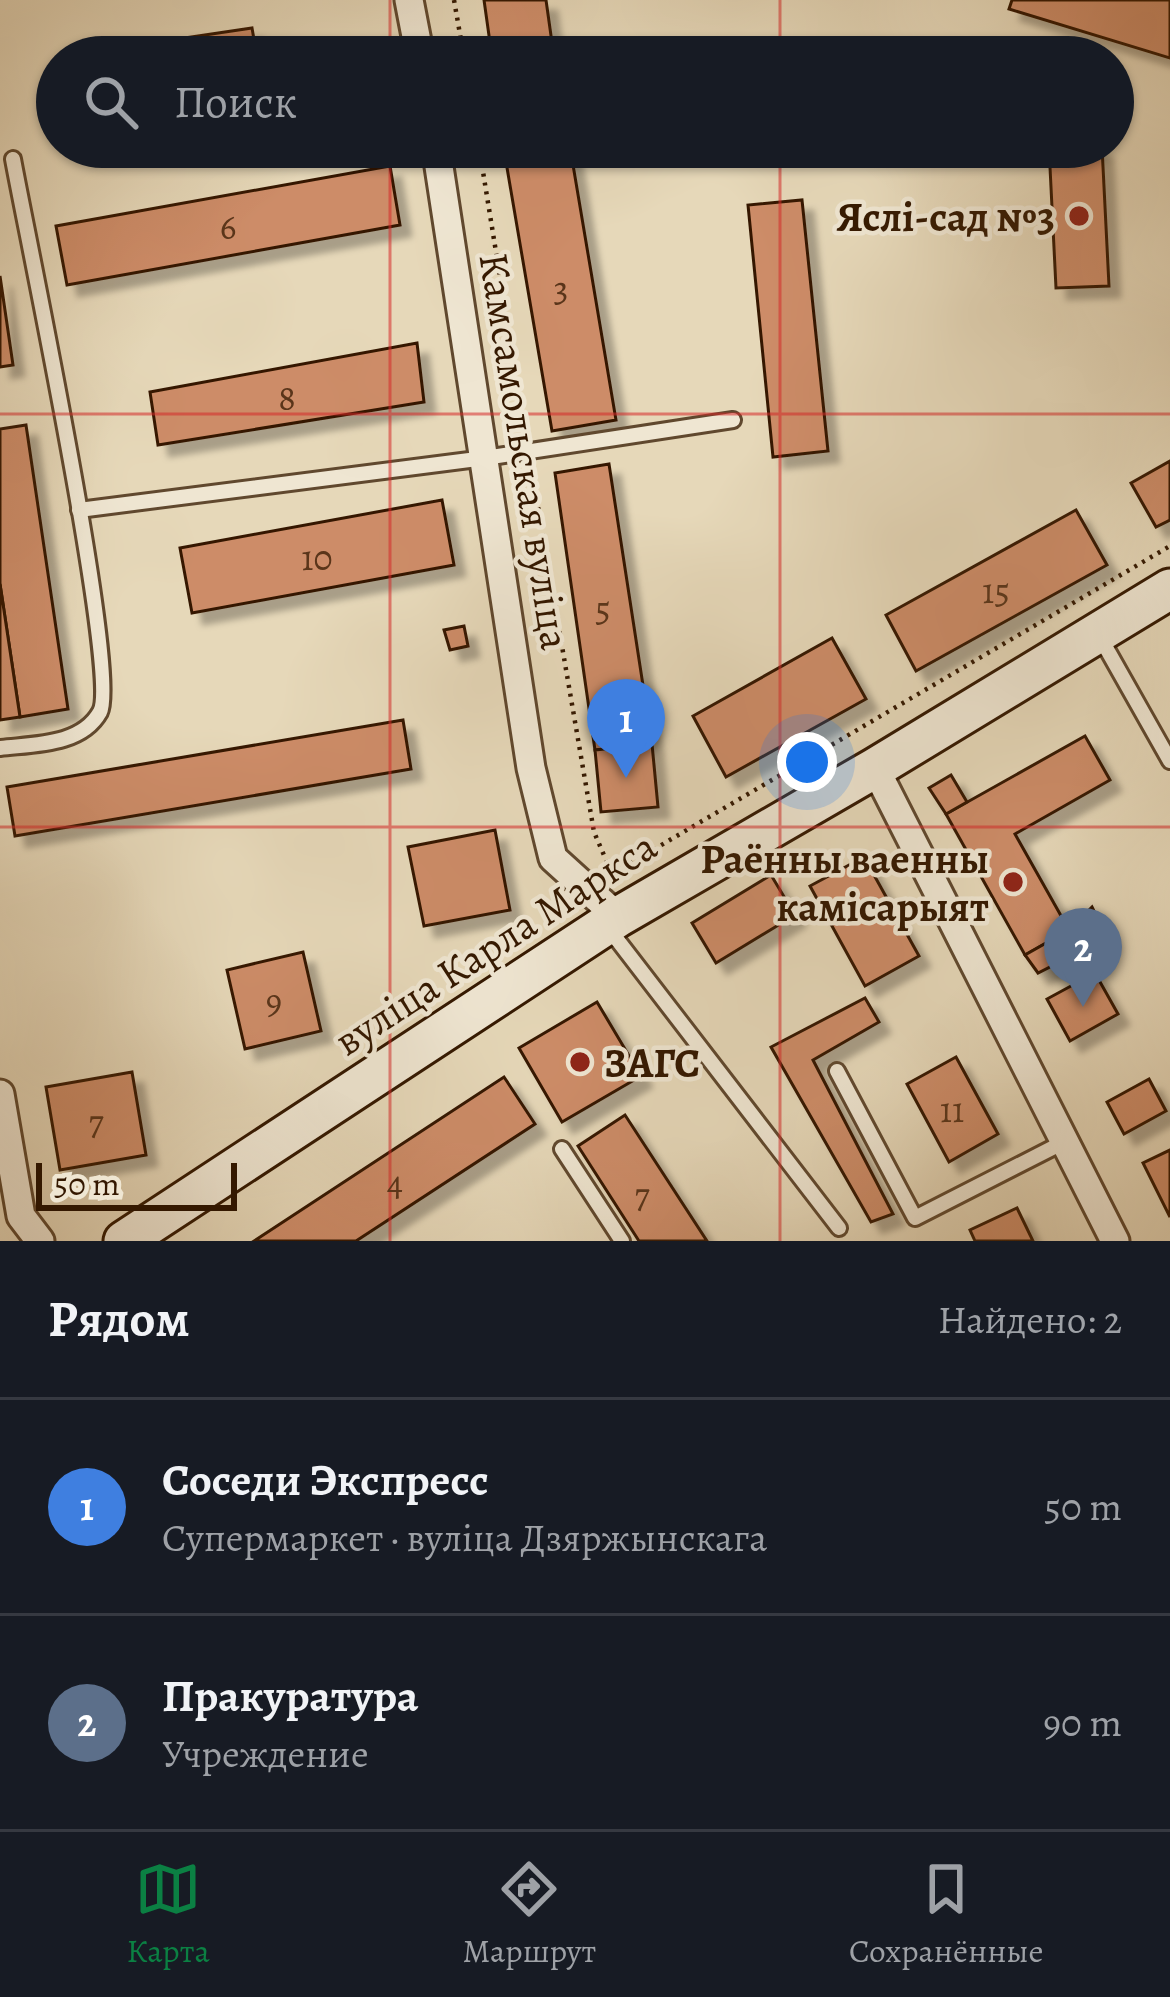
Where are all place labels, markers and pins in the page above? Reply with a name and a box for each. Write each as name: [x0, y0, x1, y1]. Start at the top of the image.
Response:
place label: Яслі-сад №3: [837, 188, 1055, 245]
marker: Яслі-сад №3: [1066, 203, 1092, 229]
pin: 1: [587, 679, 665, 778]
place label: Раённы ваенны камісарыят: [700, 830, 989, 935]
marker: Раённы ваенны камісарыят: [1000, 869, 1026, 895]
pin: 2: [1044, 908, 1122, 1007]
place label: ЗАГС: [604, 1034, 700, 1091]
marker: ЗАГС: [567, 1049, 593, 1075]

